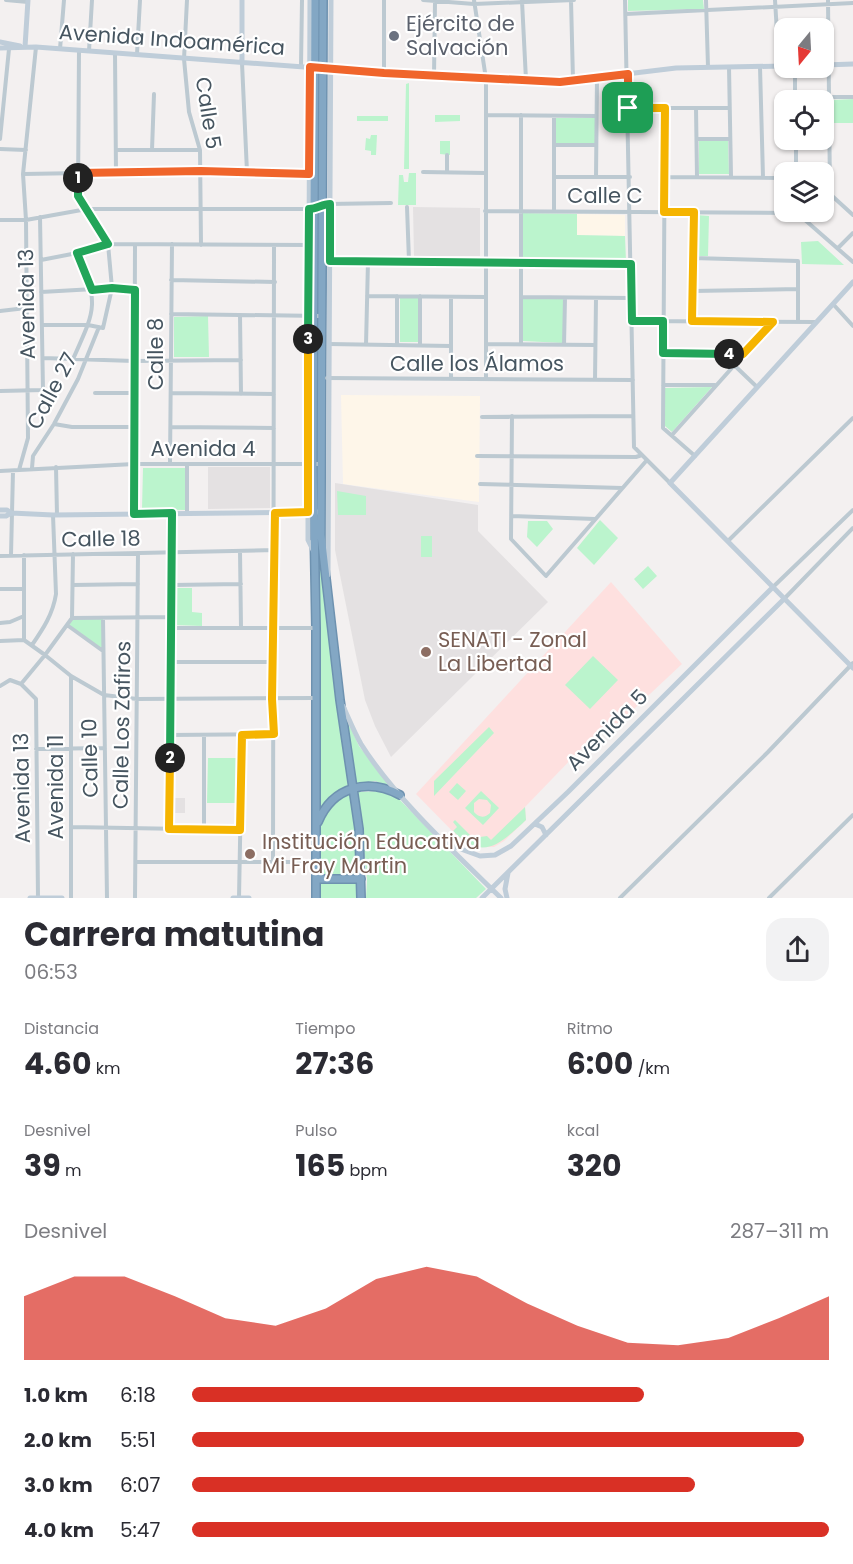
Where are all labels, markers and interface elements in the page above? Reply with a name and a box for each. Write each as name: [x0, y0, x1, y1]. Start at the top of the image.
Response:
place label: Ejército de Salvación: [406, 9, 515, 62]
street label: Avenida Indoamérica: [58, 17, 286, 62]
north arrow: [774, 18, 834, 78]
map controls: [774, 18, 834, 222]
marker: Ejército de Salvación: [387, 29, 401, 43]
street label: Calle 5: [188, 75, 228, 151]
pin: [602, 82, 653, 133]
button: locate: [774, 90, 834, 150]
icon: arrive: [611, 91, 644, 124]
button: layers: [774, 162, 834, 222]
pin: 1: [63, 163, 93, 193]
text: 1: [75, 166, 81, 189]
street label: Calle C: [567, 181, 643, 210]
street label: Avenida 13: [11, 248, 42, 360]
street label: Calle 8: [141, 318, 170, 390]
pin: 3: [293, 324, 323, 354]
text: 3: [303, 327, 313, 350]
pin: 4: [714, 339, 744, 369]
text: 4: [724, 342, 734, 365]
street label: Calle 27: [19, 347, 84, 434]
street label: Calle los Álamos: [390, 349, 564, 378]
street label: Avenida 4: [151, 434, 255, 463]
street label: Calle 18: [61, 523, 141, 554]
place label: SENATI - Zonal La Libertad: [438, 625, 587, 678]
street label: Calle Los Zafiros: [106, 641, 137, 809]
marker: SENATI - Zonal La Libertad: [419, 645, 433, 659]
street label: Avenida 5: [559, 682, 654, 777]
street label: Calle 10: [74, 718, 105, 798]
street label: Avenida 13: [6, 732, 37, 844]
street label: Avenida 11: [41, 735, 70, 840]
pin: 2: [155, 743, 185, 773]
text: 2: [165, 746, 175, 769]
place label: Institución Educativa Mi Fray Martin: [262, 827, 480, 880]
marker: Institución Educativa Mi Fray Martin: [243, 847, 257, 861]
text: Carrera matutina: [24, 911, 324, 958]
button: share: [766, 918, 829, 981]
text: 06:53: [24, 958, 78, 986]
text: Distancia: [24, 1017, 99, 1040]
text: Tiempo: [295, 1017, 355, 1040]
text: Ritmo: [567, 1017, 613, 1040]
text: 4.60: [24, 1042, 91, 1085]
text: 27:36: [295, 1042, 374, 1085]
text: 6:00: [567, 1042, 633, 1085]
text: km: [91, 1057, 120, 1080]
text: /km: [633, 1057, 670, 1080]
text: Desnivel: [24, 1119, 91, 1142]
text: Pulso: [295, 1119, 337, 1142]
text: kcal: [567, 1119, 599, 1142]
text: 39: [24, 1144, 61, 1187]
text: 165: [295, 1144, 345, 1187]
text: 320: [567, 1144, 622, 1187]
text: m: [61, 1159, 81, 1182]
text: bpm: [345, 1159, 388, 1182]
text: Desnivel: [24, 1217, 107, 1245]
text: 287–311 m: [730, 1217, 829, 1245]
text: 1.0 km: [24, 1381, 88, 1409]
text: 6:18: [120, 1381, 156, 1409]
text: 2.0 km: [24, 1426, 92, 1454]
text: 5:51: [120, 1426, 156, 1454]
text: 3.0 km: [24, 1471, 93, 1499]
text: 6:07: [120, 1471, 160, 1499]
text: 4.0 km: [24, 1516, 94, 1544]
text: 5:47: [120, 1516, 160, 1544]

